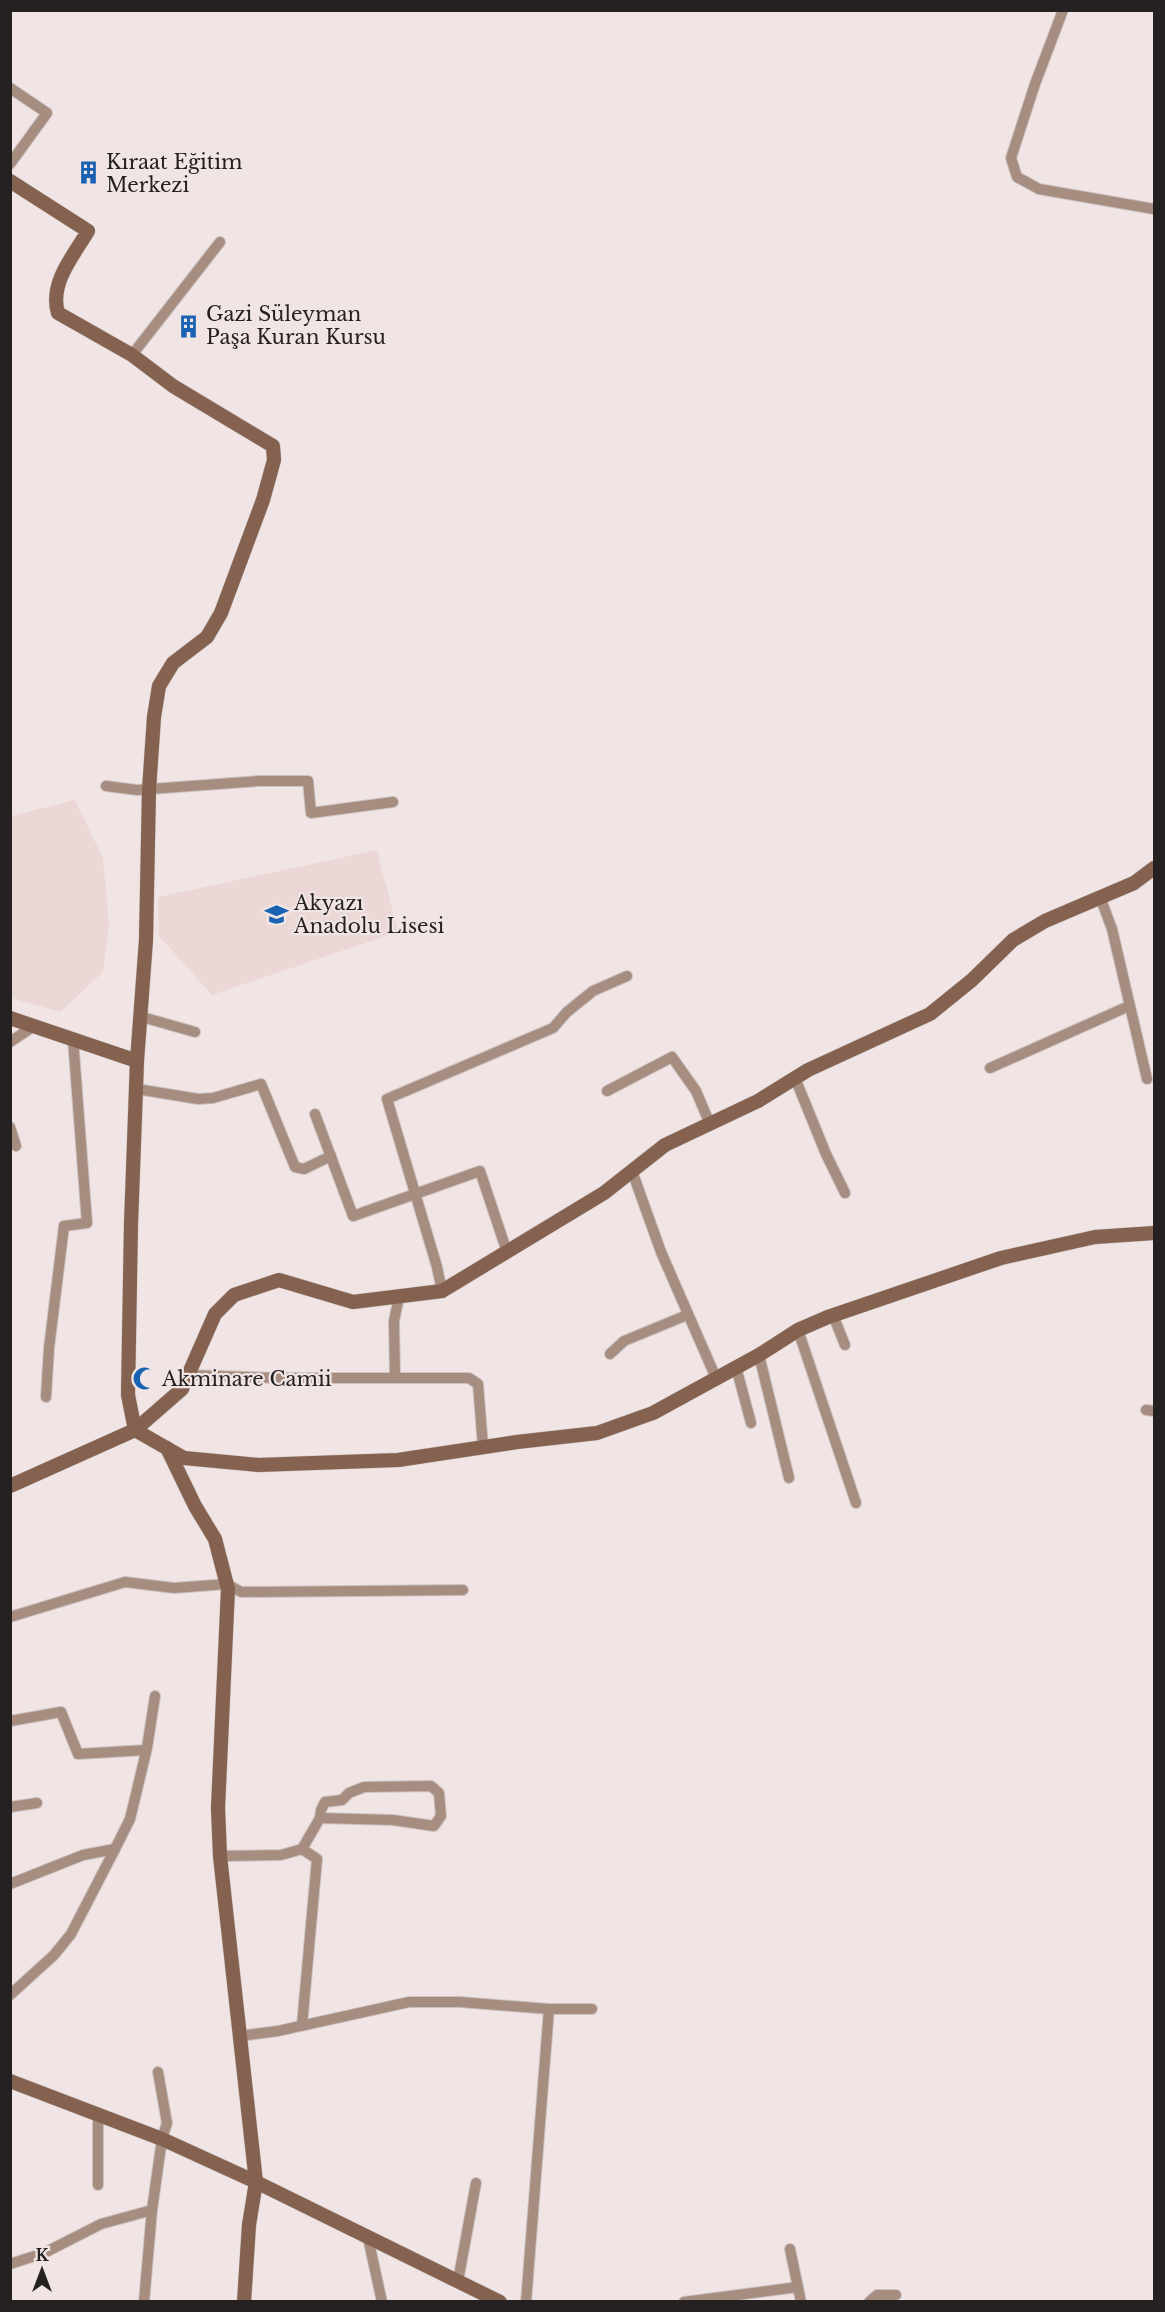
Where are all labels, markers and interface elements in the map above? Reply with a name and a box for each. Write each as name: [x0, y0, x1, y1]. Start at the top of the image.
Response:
place label: Kıraat Eğitim Merkezi: [106, 150, 243, 197]
building icon: Kıraat Eğitim Merkezi: [75, 160, 101, 186]
place label: Gazi Süleyman Paşa Kuran Kursu: [206, 302, 386, 349]
building icon: Gazi Süleyman Paşa Kuran Kursu: [175, 313, 201, 339]
place label: Akyazı Anadolu Lisesi: [293, 891, 444, 938]
school or university icon: Akyazı Anadolu Lisesi: [263, 901, 289, 927]
mosque icon: Akminare Camii: [131, 1366, 157, 1392]
place label: Akminare Camii: [161, 1367, 332, 1391]
north arrow: [12, 2240, 72, 2300]
text: K: [35, 2245, 49, 2265]

